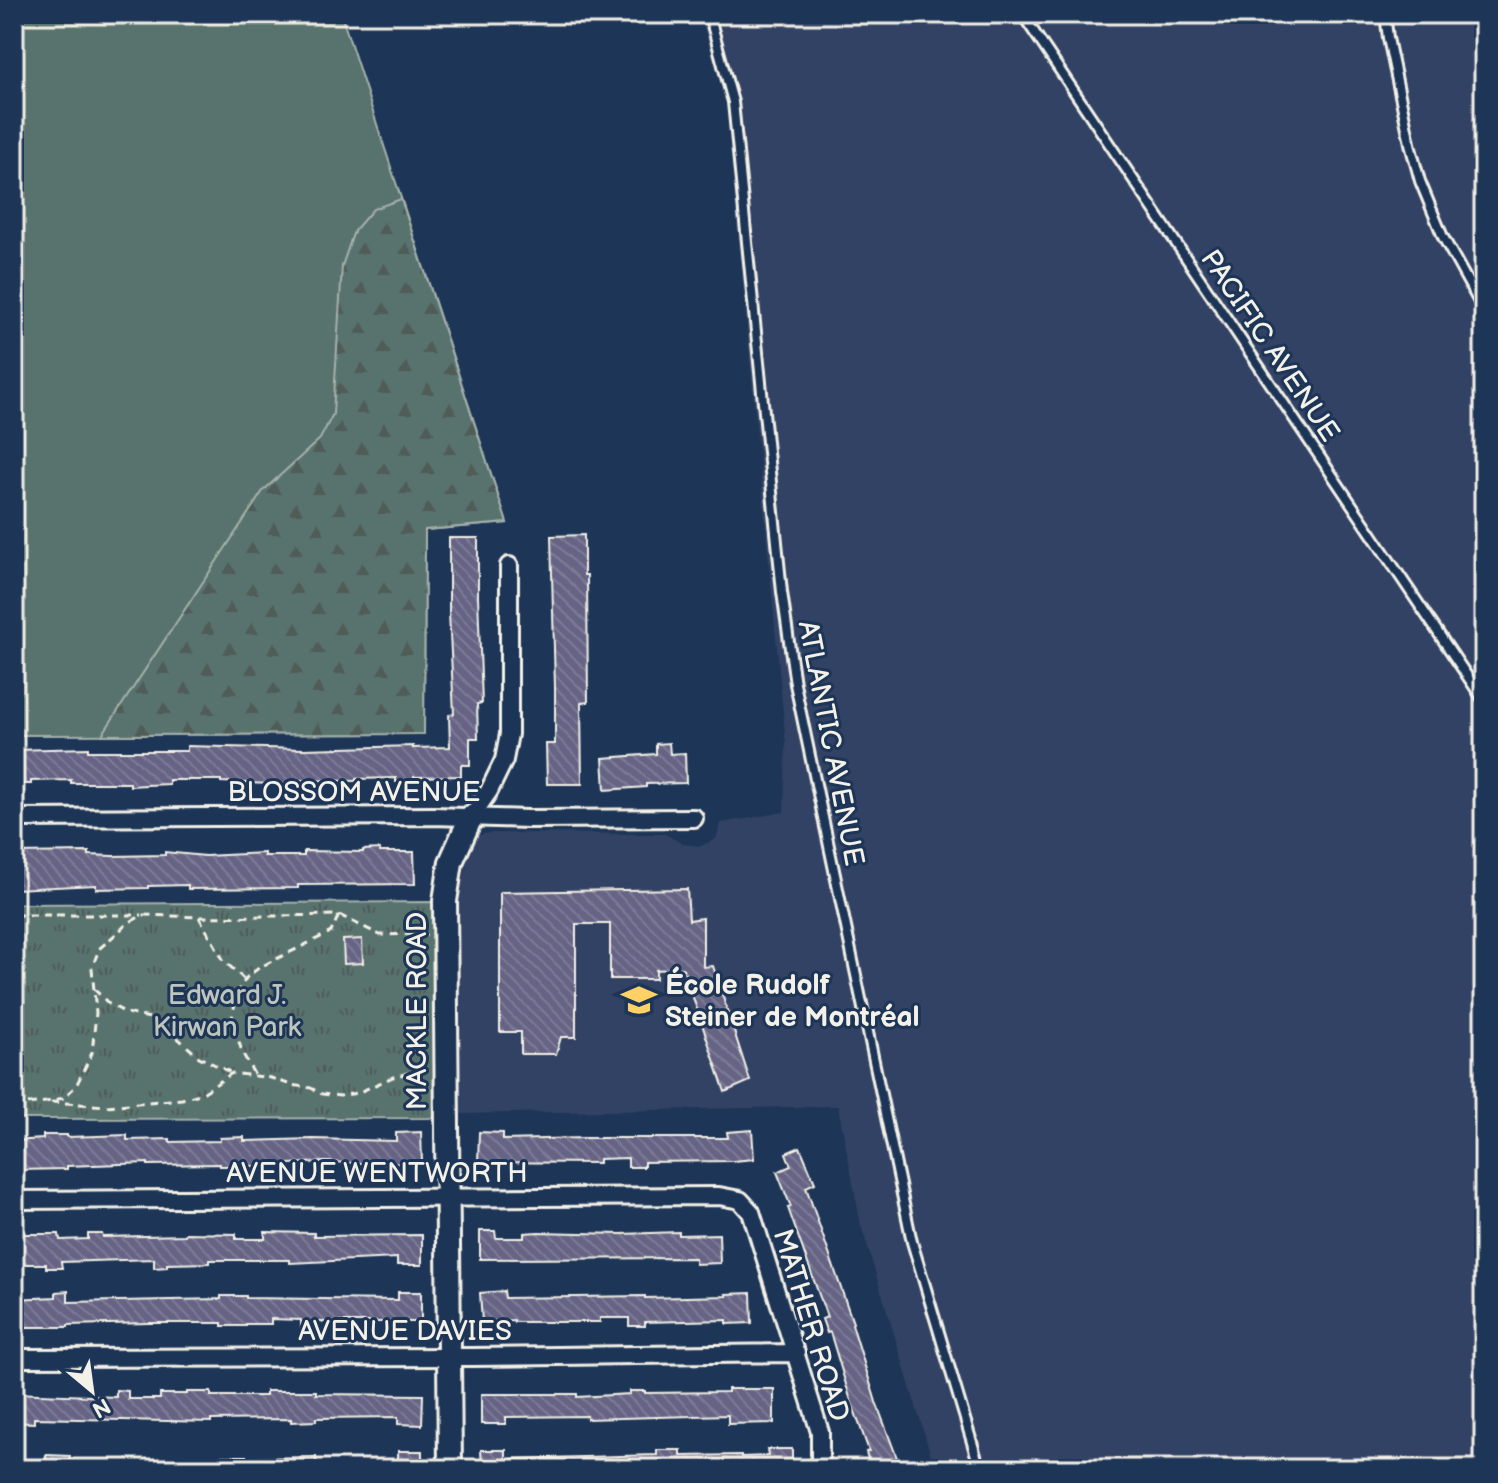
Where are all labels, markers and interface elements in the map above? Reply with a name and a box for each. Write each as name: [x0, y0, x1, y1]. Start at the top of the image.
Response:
street label: PACIFIC AVENUE: [1193, 244, 1346, 448]
street label: ATLANTIC AVENUE: [791, 618, 870, 869]
street label: BLOSSOM AVENUE: [227, 776, 481, 809]
street label: MACKLE ROAD: [401, 912, 434, 1110]
place label: École Rudolf Steiner de Montréal: [665, 966, 920, 1034]
park label: Edward J. Kirwan Park: [153, 979, 302, 1044]
school or university icon: École Rudolf Steiner de Montréal: [620, 981, 658, 1019]
street label: AVENUE WENTWORTH: [226, 1157, 528, 1190]
street label: MATHER ROAD: [766, 1225, 856, 1426]
street label: AVENUE DAVIES: [298, 1315, 512, 1348]
north arrow: [52, 1351, 132, 1431]
text: N: [87, 1391, 115, 1423]

